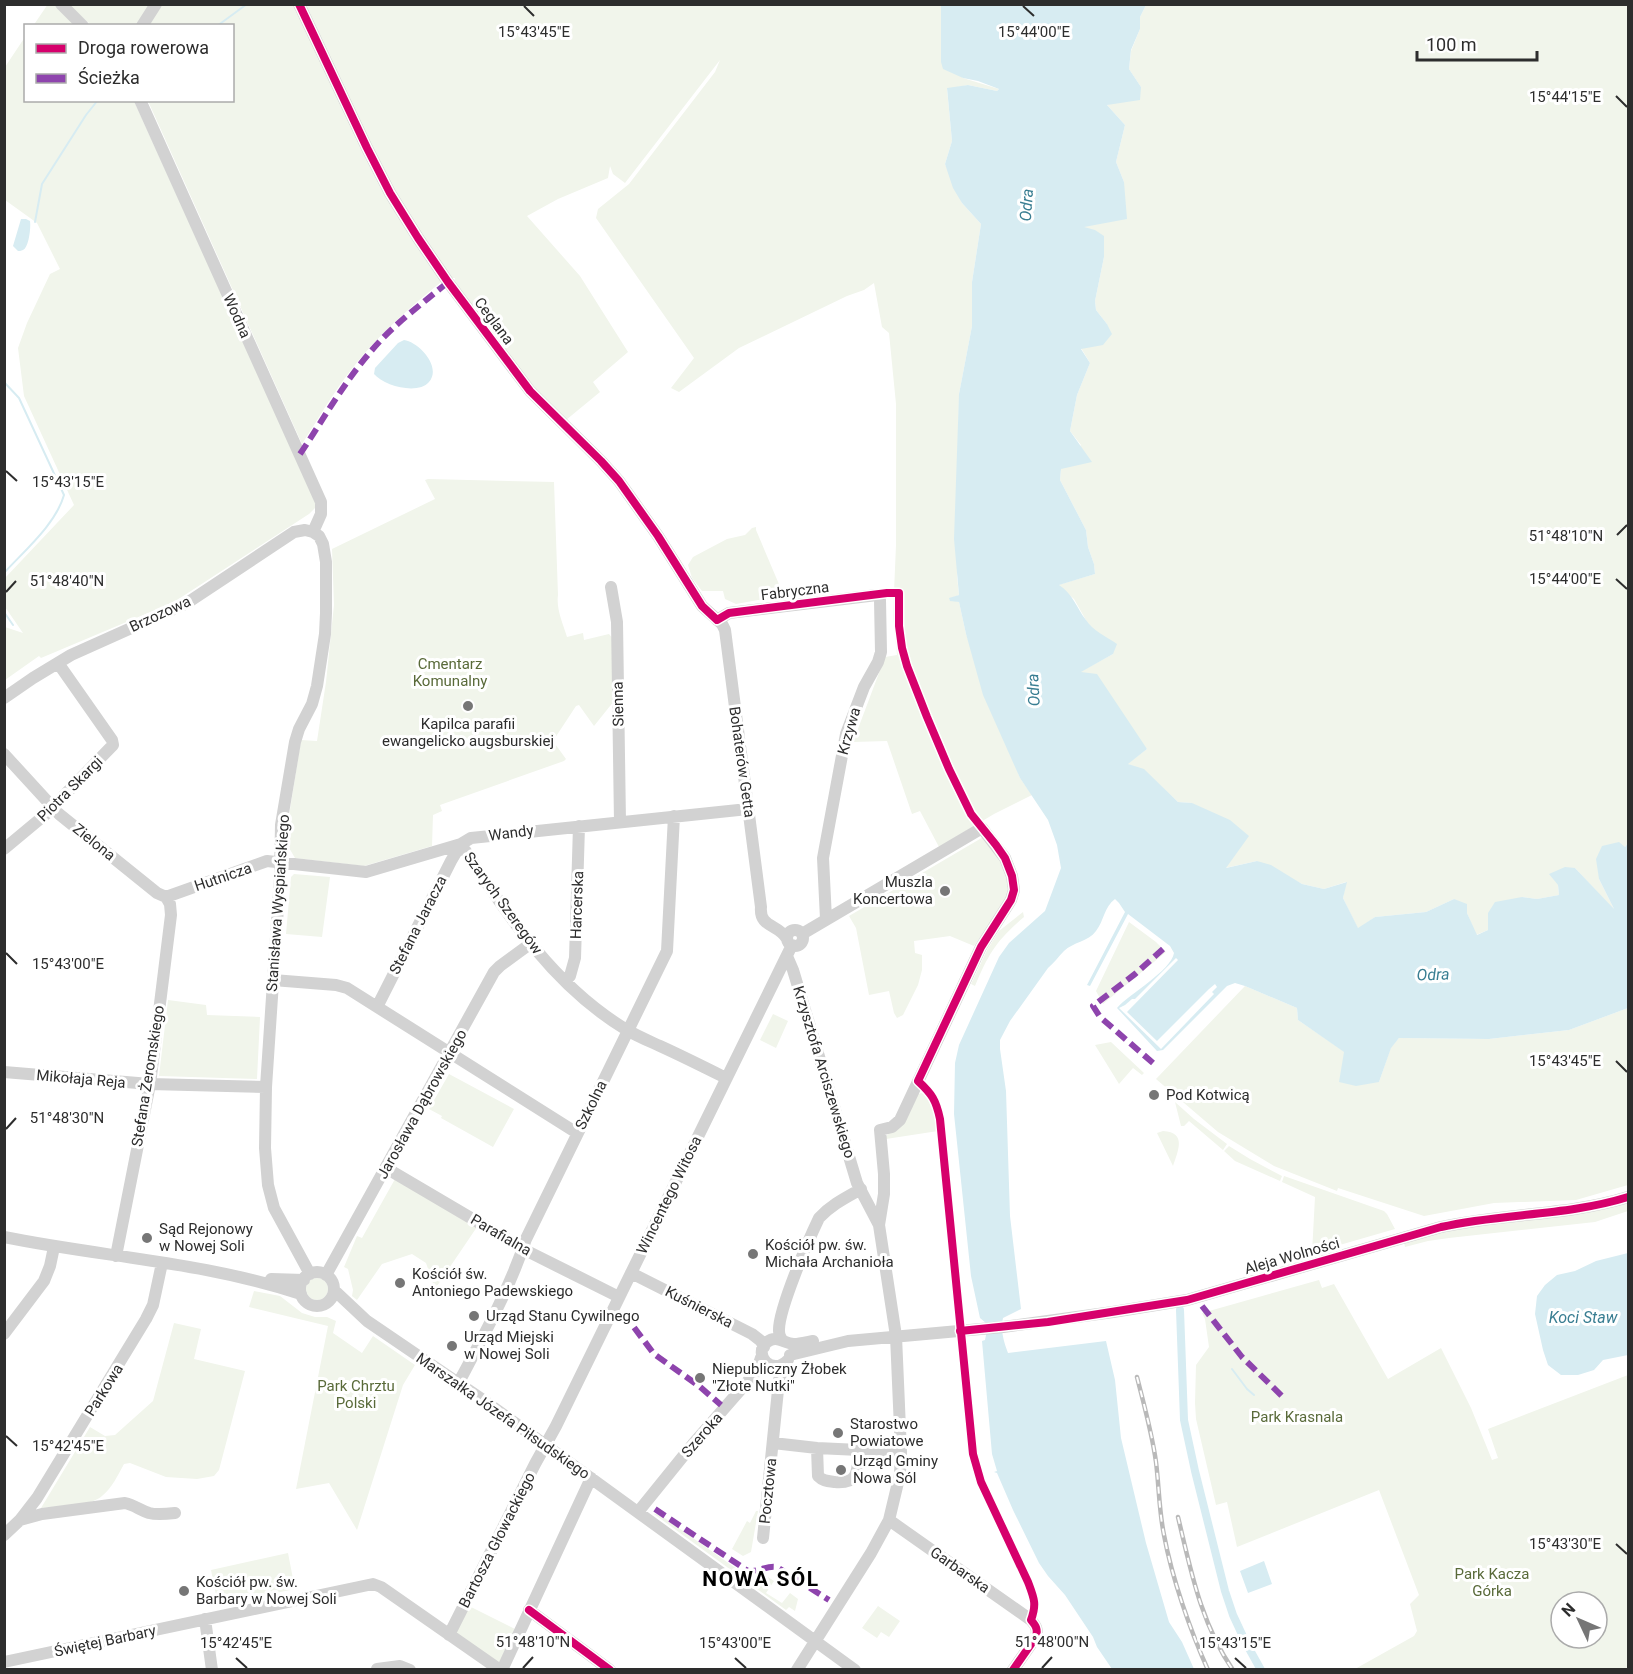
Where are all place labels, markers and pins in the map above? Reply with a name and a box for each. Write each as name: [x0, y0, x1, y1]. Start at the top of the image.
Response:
marker: Kapilca parafii ewangelicko augsburskiej: [461, 699, 475, 713]
place label: Kapilca parafii ewangelicko augsburskiej: [382, 715, 554, 750]
place label: Muszla Koncertowa: [853, 873, 933, 908]
marker: Muszla Koncertowa: [938, 884, 952, 898]
place label: Pod Kotwicą: [1166, 1086, 1250, 1104]
marker: Pod Kotwicą: [1147, 1088, 1161, 1102]
place label: Sąd Rejonowy w Nowej Soli: [159, 1220, 253, 1255]
marker: Sąd Rejonowy w Nowej Soli: [140, 1231, 154, 1245]
place label: Kościół pw. św. Michała Archanioła: [765, 1236, 894, 1271]
marker: Kościół pw. św. Michała Archanioła: [746, 1247, 760, 1261]
place label: Kościół św. Antoniego Padewskiego: [412, 1265, 573, 1300]
marker: Kościół św. Antoniego Padewskiego: [393, 1276, 407, 1290]
place label: Urząd Stanu Cywilnego: [486, 1307, 639, 1325]
marker: Urząd Stanu Cywilnego: [467, 1309, 481, 1323]
place label: Urząd Miejski w Nowej Soli: [464, 1328, 554, 1363]
marker: Urząd Miejski w Nowej Soli: [445, 1339, 459, 1353]
place label: Niepubliczny Żłobek "Złote Nutki": [712, 1360, 847, 1395]
marker: Niepubliczny Żłobek "Złote Nutki": [693, 1371, 707, 1385]
place label: Starostwo Powiatowe: [850, 1415, 924, 1450]
marker: Starostwo Powiatowe: [831, 1426, 845, 1440]
place label: Urząd Gminy Nowa Sól: [853, 1452, 938, 1487]
marker: Urząd Gminy Nowa Sól: [834, 1463, 848, 1477]
place label: Kościół pw. św. Barbary w Nowej Soli: [196, 1573, 337, 1608]
marker: Kościół pw. św. Barbary w Nowej Soli: [177, 1584, 191, 1598]

